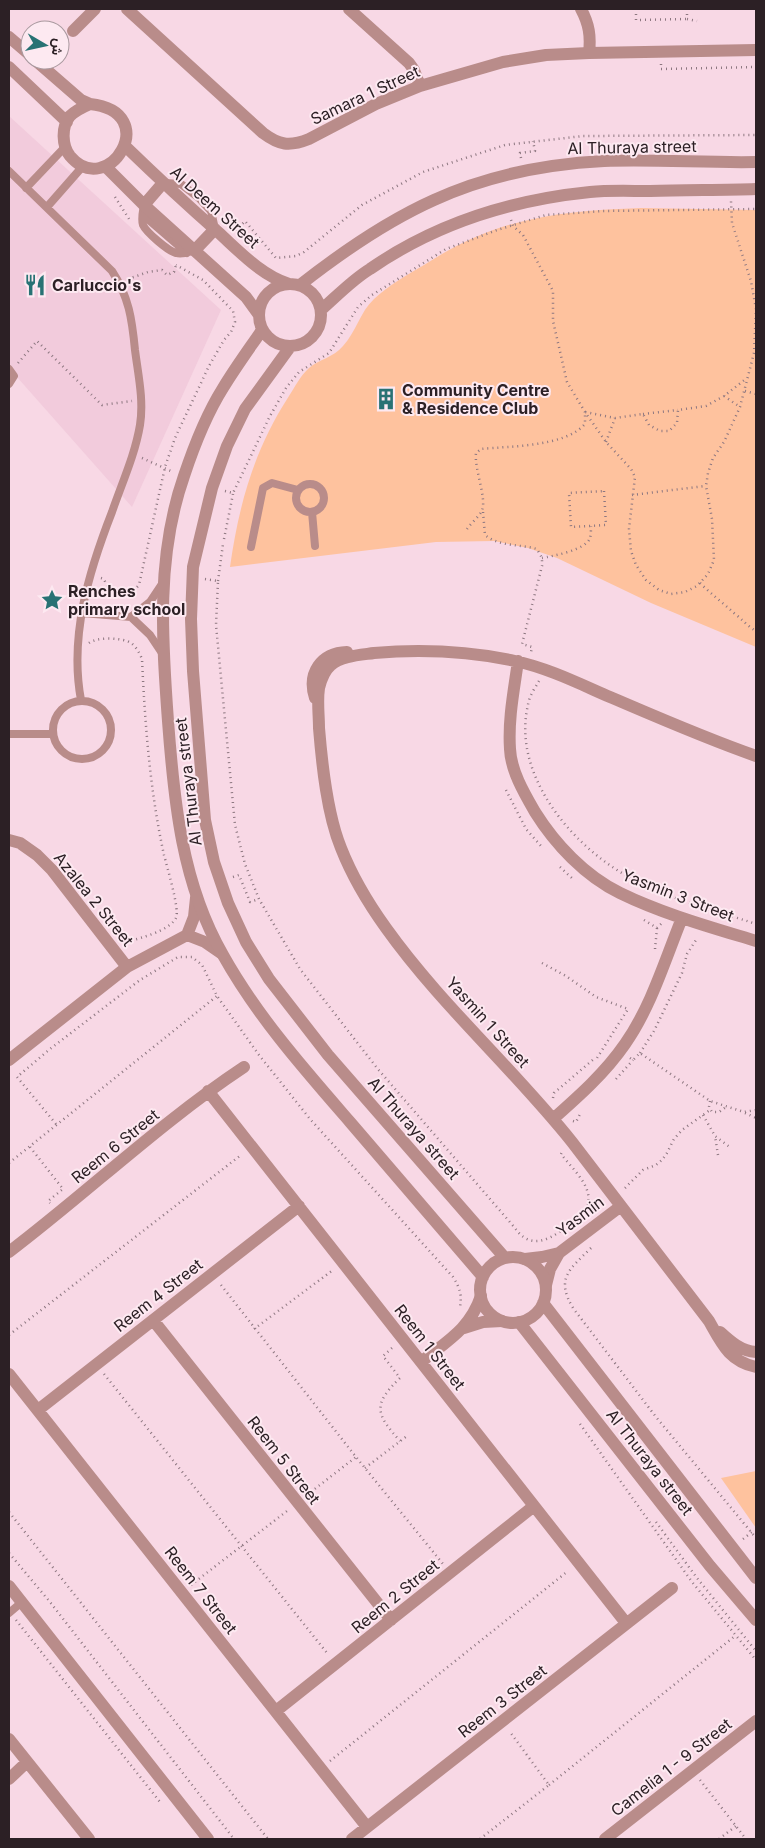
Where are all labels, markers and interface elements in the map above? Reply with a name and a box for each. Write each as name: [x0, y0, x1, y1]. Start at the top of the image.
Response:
north arrow: [20, 20, 70, 70]
text: ش: [48, 37, 68, 57]
street label: Samara 1 Street: [307, 61, 423, 129]
street label: Al Thuraya street: [567, 136, 697, 158]
street label: Al Deem Street: [166, 162, 264, 252]
restaurant icon: Carluccio's: [22, 272, 48, 298]
place label: Carluccio's: [52, 275, 141, 295]
place label: Community Centre & Residence Club: [402, 380, 550, 418]
building icon: Community Centre & Residence Club: [373, 386, 399, 412]
place label: Renches primary school: [68, 581, 185, 619]
place icon: Renches primary school: [39, 587, 65, 613]
street label: Al Thuraya street: [170, 717, 206, 847]
street label: Azalea 2 Street: [50, 848, 138, 950]
street label: Yasmin 3 Street: [619, 864, 737, 926]
street label: Yasmin 1 Street: [442, 973, 534, 1071]
street label: Al Thuraya street: [364, 1073, 464, 1183]
street label: Reem 6 Street: [67, 1105, 163, 1187]
street label: Yasmin: [552, 1192, 608, 1240]
street label: Reem 4 Street: [110, 1254, 206, 1336]
street label: Reem 1 Street: [390, 1300, 470, 1394]
street label: Al Thuraya street: [602, 1405, 698, 1519]
street label: Reem 5 Street: [243, 1412, 325, 1508]
street label: Reem 7 Street: [161, 1542, 241, 1638]
street label: Reem 2 Street: [347, 1555, 443, 1637]
street label: Reem 3 Street: [454, 1660, 550, 1742]
street label: Camelia 1 - 9 Street: [607, 1714, 735, 1820]

